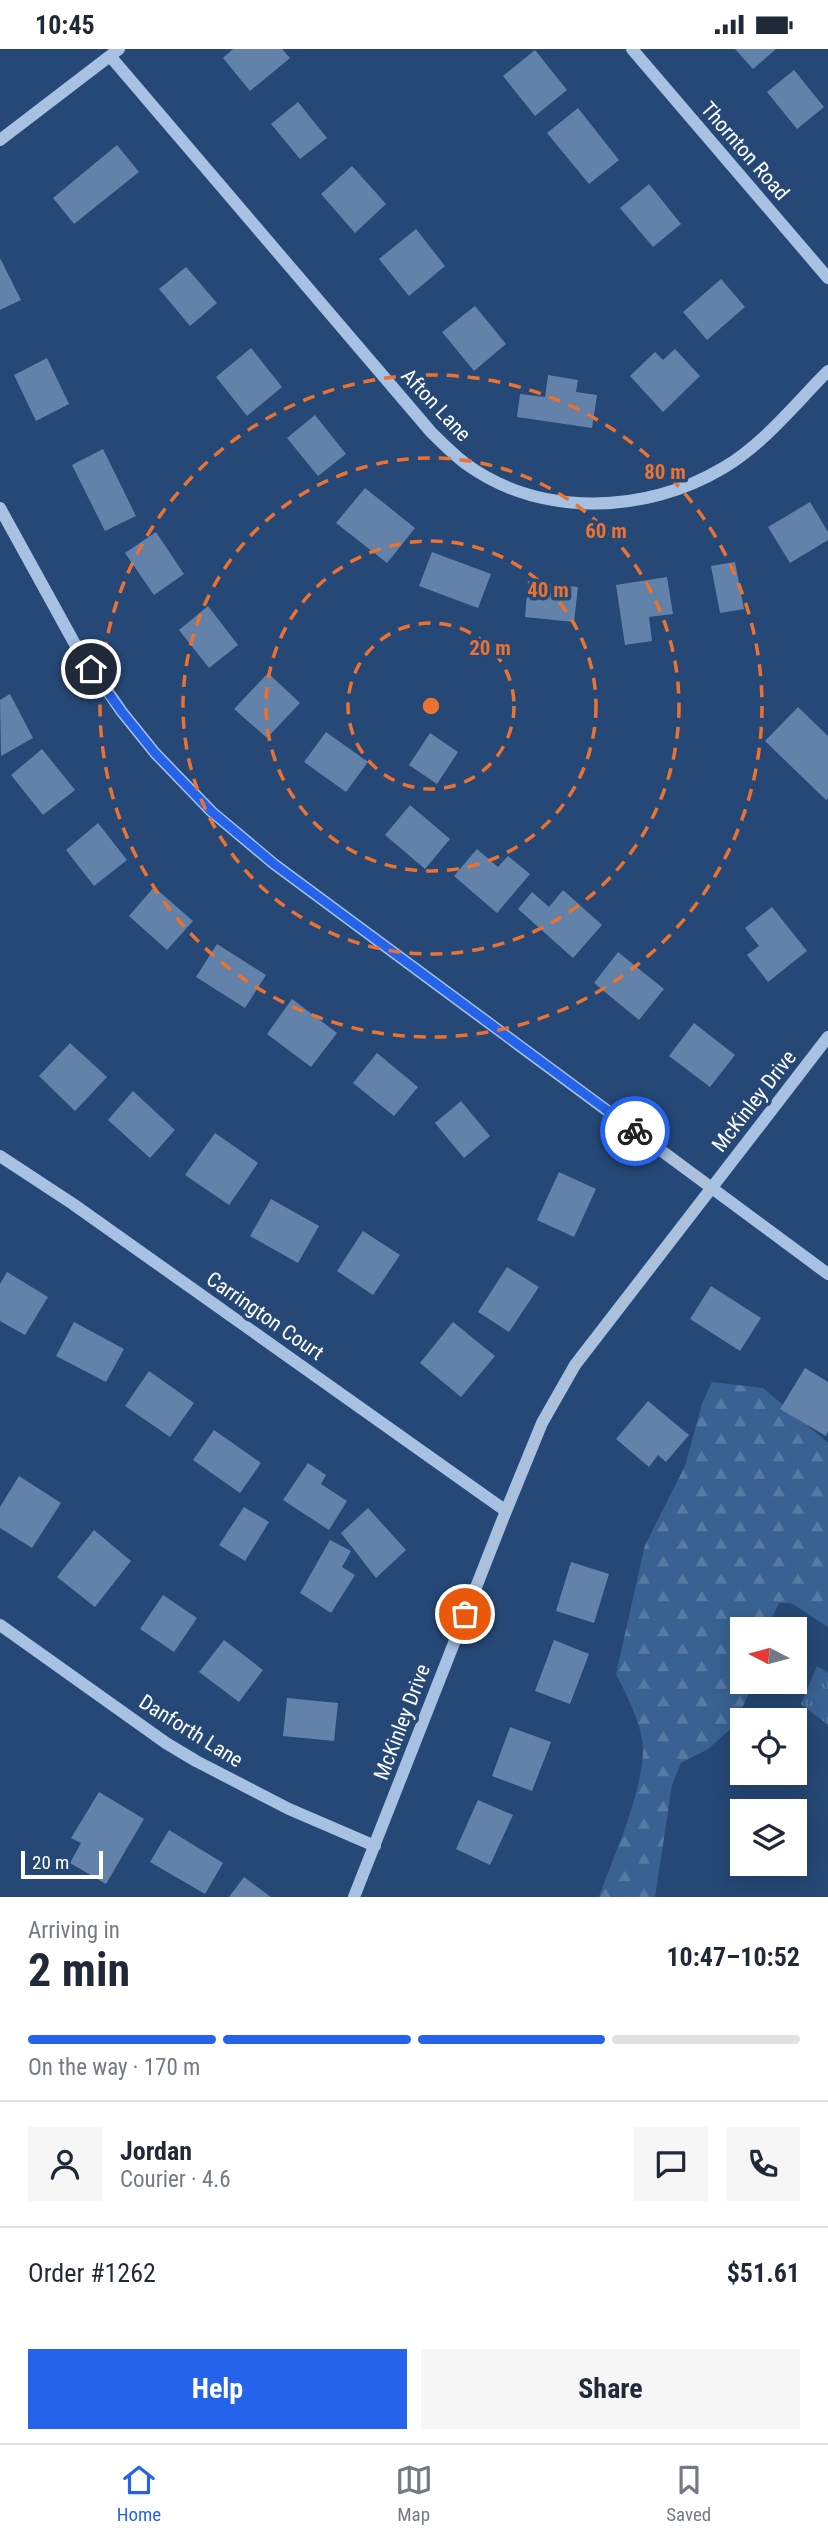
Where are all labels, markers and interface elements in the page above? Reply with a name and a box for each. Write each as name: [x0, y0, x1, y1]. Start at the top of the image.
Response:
text: 10:45: [35, 10, 95, 40]
street label: Thornton Road: [696, 97, 794, 205]
street label: Afton Lane: [396, 364, 476, 446]
text: 80 m: [644, 460, 686, 484]
text: 60 m: [585, 519, 627, 543]
text: 40 m: [527, 578, 569, 602]
text: 20 m: [469, 636, 511, 660]
pin: [61, 639, 121, 699]
icon: home: [72, 650, 110, 688]
centre of rings: [419, 694, 443, 718]
street label: McKinley Drive: [707, 1045, 801, 1156]
courier: [600, 1096, 670, 1166]
icon: bike: [616, 1112, 654, 1150]
street label: Carrington Court: [202, 1267, 328, 1365]
pin: [435, 1584, 495, 1644]
icon: bag: [446, 1595, 484, 1633]
north arrow: [730, 1617, 807, 1694]
map controls: [730, 1617, 807, 1876]
street label: McKinley Drive: [369, 1661, 435, 1783]
street label: Danforth Lane: [135, 1690, 247, 1772]
button: locate: [730, 1708, 807, 1785]
button: layers: [730, 1799, 807, 1876]
scale bar: [21, 1848, 103, 1880]
text: 20 m: [32, 1851, 69, 1874]
text: Arriving in: [28, 1917, 120, 1944]
text: 10:47–10:52: [666, 1942, 800, 1972]
text: 2 min: [28, 1943, 130, 1997]
text: On the way · 170 m: [28, 2054, 200, 2081]
button: person: [28, 2127, 102, 2201]
button: chat: [634, 2127, 708, 2201]
button: phone: [726, 2127, 800, 2201]
text: Jordan: [120, 2136, 192, 2166]
text: Courier · 4.6: [120, 2166, 231, 2193]
text: Order #1262: [28, 2258, 156, 2288]
text: $51.61: [727, 2258, 800, 2288]
button: Help: [28, 2349, 407, 2429]
button: Share: [421, 2349, 800, 2429]
tab: Home: [117, 2461, 161, 2526]
tab: Map: [395, 2461, 433, 2526]
tab: Saved: [666, 2461, 711, 2526]

